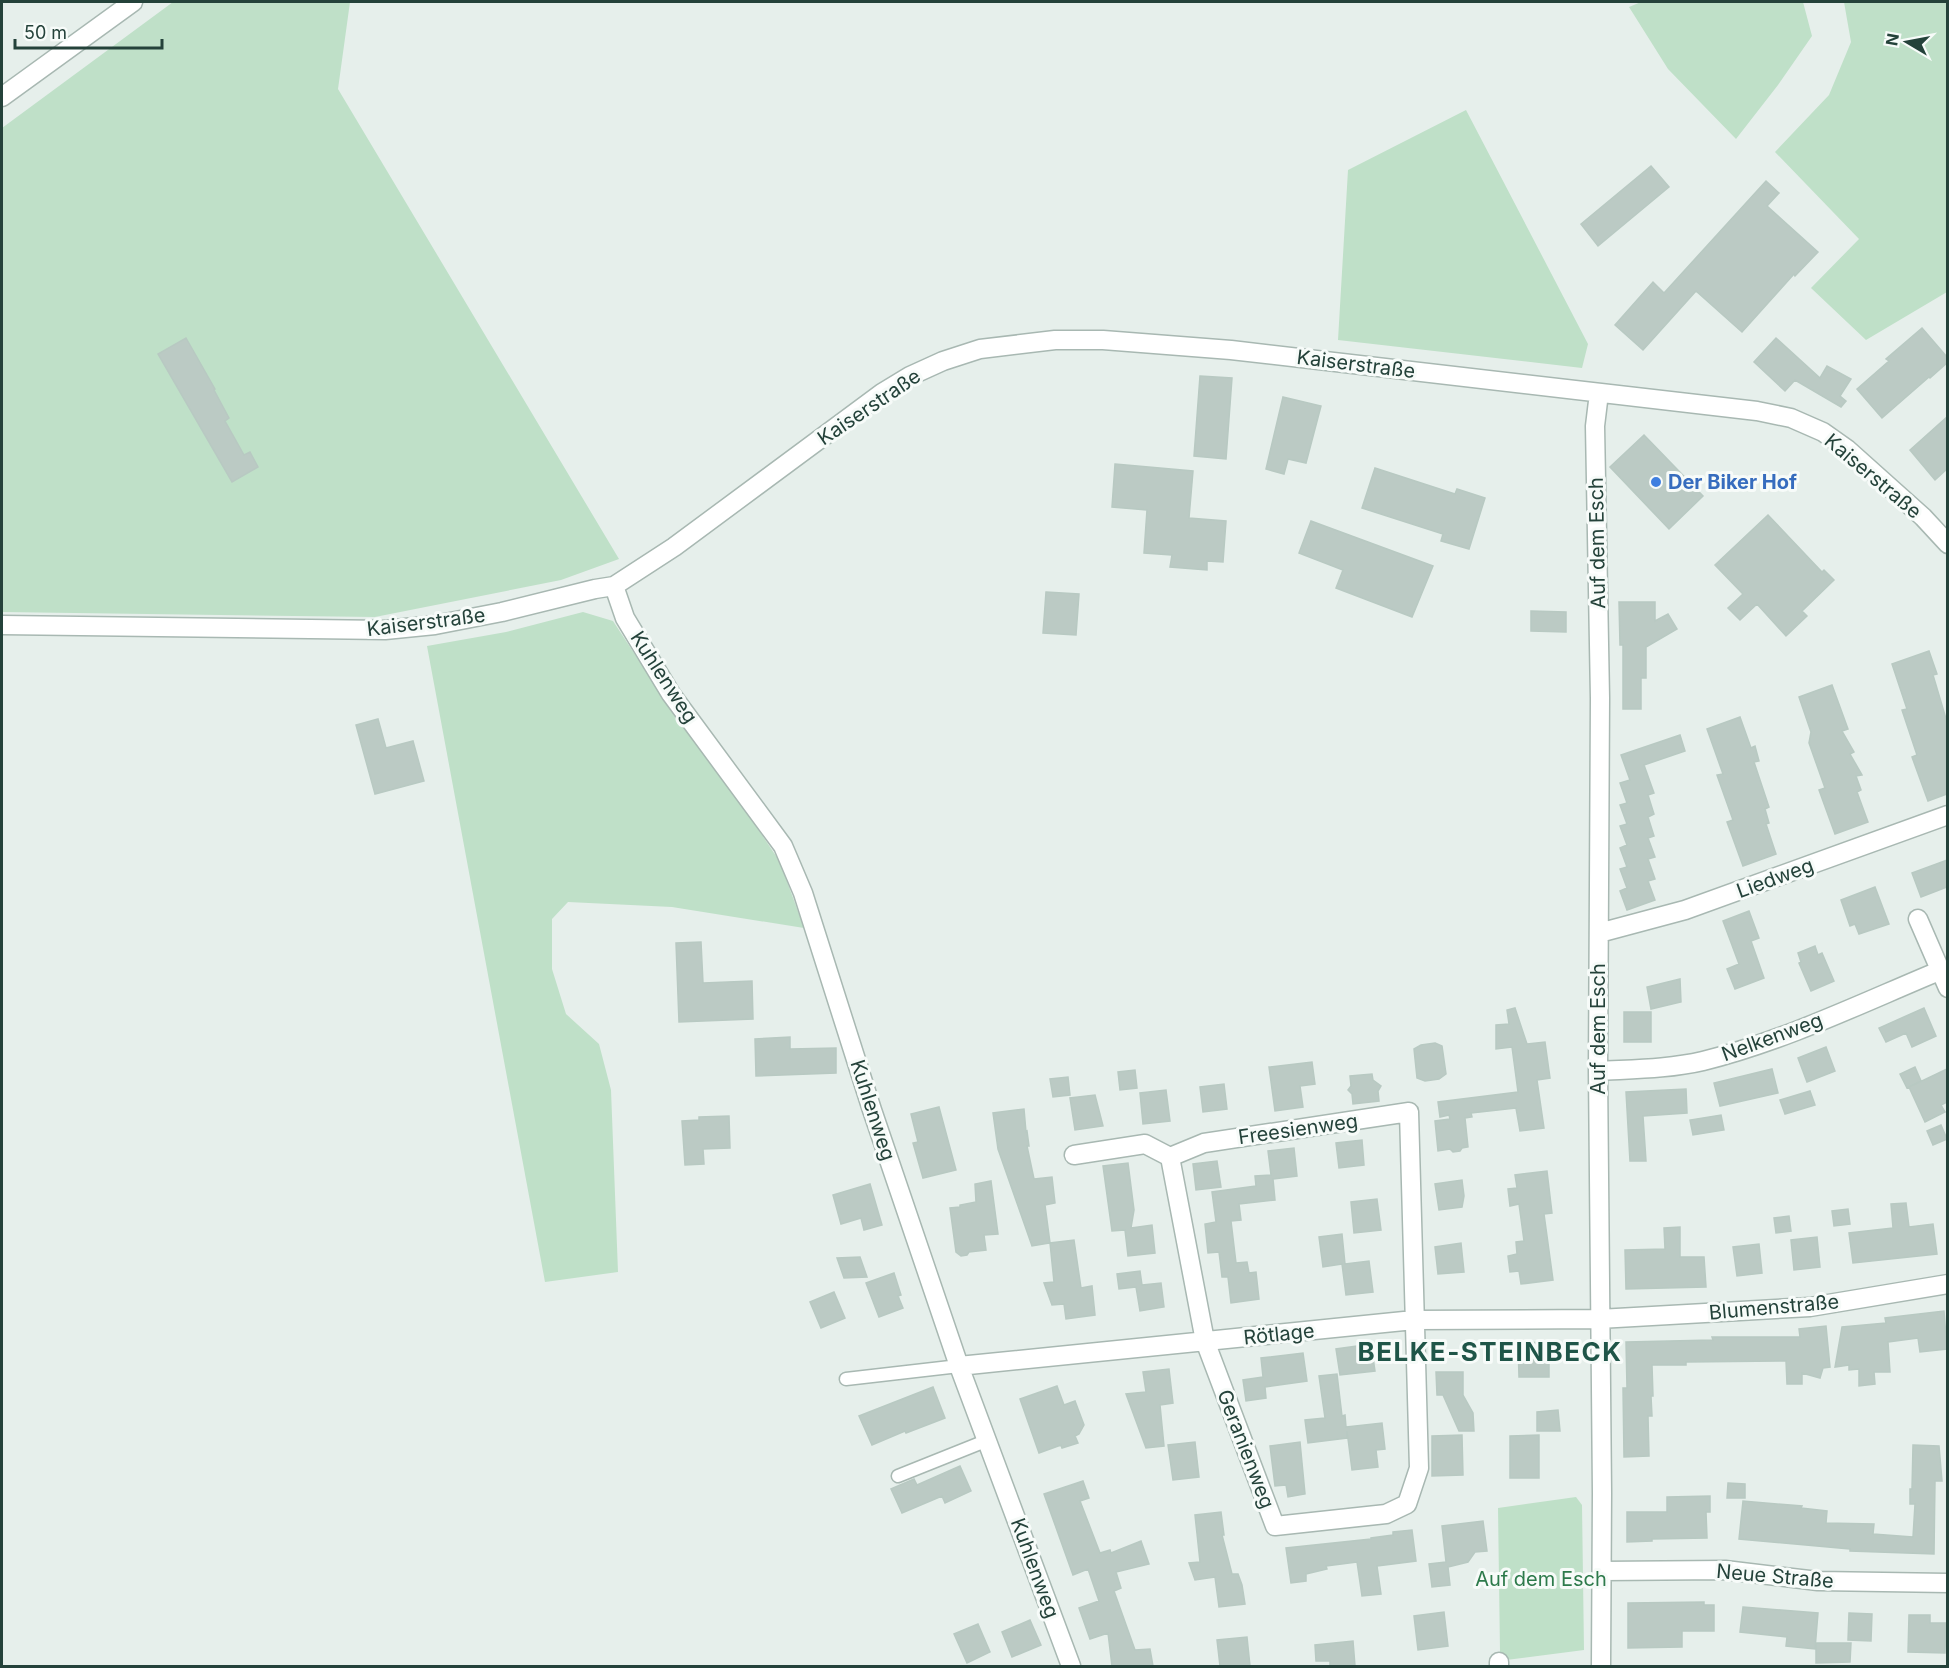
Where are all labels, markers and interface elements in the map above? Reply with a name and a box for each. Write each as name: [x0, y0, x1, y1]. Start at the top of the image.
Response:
scale bar: [15, 12, 162, 50]
north arrow: [1877, 12, 1937, 72]
text: 50 m: [24, 22, 67, 43]
text: N: [1881, 32, 1903, 47]
street label: Kaiserstraße: [1295, 345, 1417, 383]
street label: Kaiserstraße: [813, 364, 925, 450]
street label: Kaiserstraße: [1820, 429, 1926, 523]
place label: Der Biker Hof: [1668, 470, 1797, 494]
marker: Der Biker Hof: [1649, 475, 1663, 489]
street label: Auf dem Esch: [1584, 477, 1610, 609]
street label: Kaiserstraße: [365, 603, 487, 641]
street label: Kuhlenweg: [625, 627, 703, 727]
street label: Liedweg: [1733, 853, 1817, 903]
street label: Auf dem Esch: [1586, 963, 1610, 1095]
street label: Nelkenweg: [1718, 1008, 1826, 1066]
street label: Kuhlenweg: [845, 1057, 901, 1163]
street label: Freesienweg: [1237, 1109, 1359, 1149]
street label: Blumenstraße: [1708, 1289, 1840, 1325]
street label: Rötlage: [1242, 1318, 1316, 1350]
district label: BELKE-STEINBECK: [1357, 1336, 1623, 1367]
street label: Geranienweg: [1212, 1386, 1280, 1512]
street label: Kuhlenweg: [1006, 1515, 1064, 1621]
street label: Neue Straße: [1715, 1559, 1835, 1593]
park label: Auf dem Esch: [1475, 1567, 1607, 1591]

